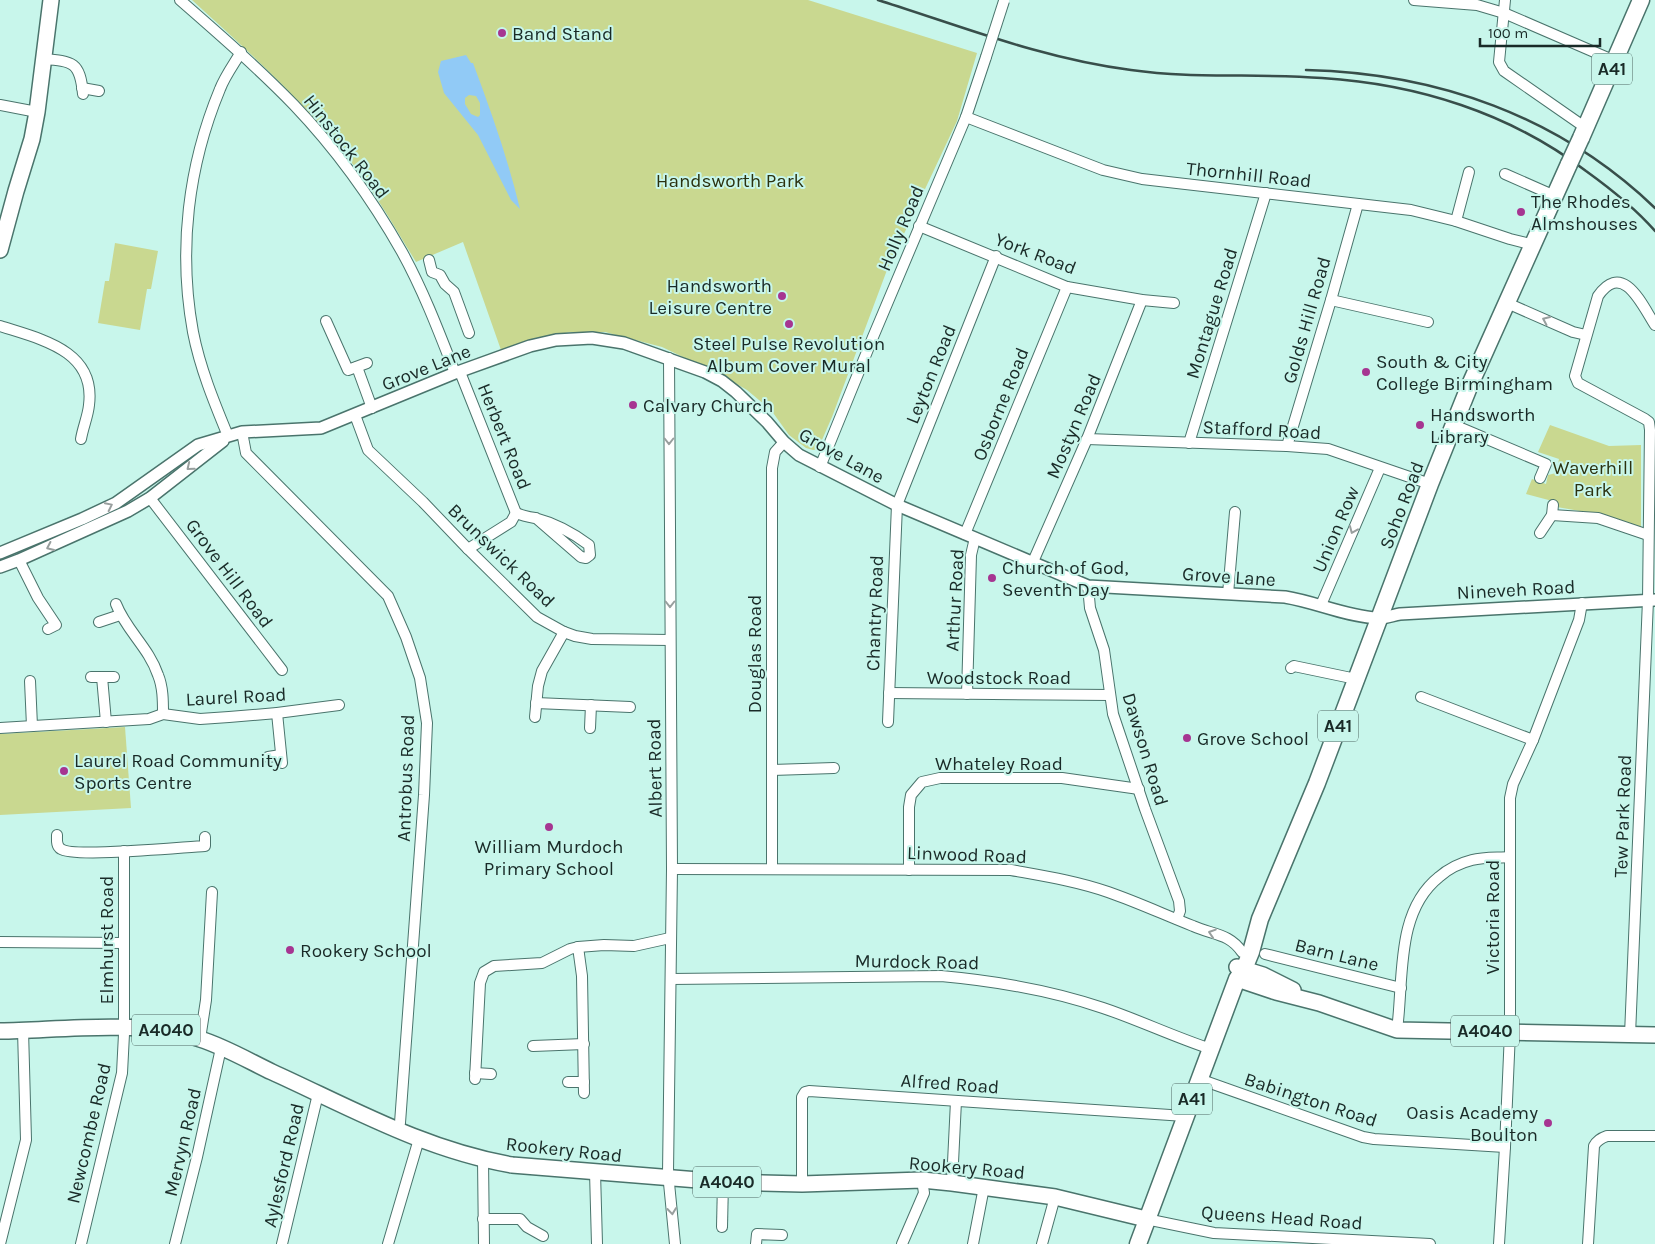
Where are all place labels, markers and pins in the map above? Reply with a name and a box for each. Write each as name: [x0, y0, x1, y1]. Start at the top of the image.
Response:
place label: Band Stand: [512, 23, 613, 45]
marker: Band Stand: [496, 27, 508, 39]
place label: The Rhodes Almshouses: [1531, 191, 1638, 235]
marker: The Rhodes Almshouses: [1515, 206, 1527, 218]
place label: Handsworth Leisure Centre: [648, 275, 772, 319]
marker: Handsworth Leisure Centre: [776, 290, 788, 302]
marker: Steel Pulse Revolution Album Cover Mural: [783, 318, 795, 330]
place label: Steel Pulse Revolution Album Cover Mural: [693, 333, 885, 377]
place label: South & City College Birmingham: [1376, 351, 1553, 395]
marker: South & City College Birmingham: [1360, 366, 1372, 378]
place label: Calvary Church: [643, 395, 773, 417]
marker: Calvary Church: [627, 399, 639, 411]
place label: Handsworth Library: [1430, 404, 1536, 448]
marker: Handsworth Library: [1414, 419, 1426, 431]
place label: Church of God, Seventh Day: [1002, 557, 1129, 601]
marker: Church of God, Seventh Day: [986, 572, 998, 584]
place label: Grove School: [1197, 728, 1309, 750]
marker: Grove School: [1181, 732, 1193, 744]
place label: Laurel Road Community Sports Centre: [74, 750, 282, 794]
marker: Laurel Road Community Sports Centre: [58, 765, 70, 777]
marker: William Murdoch Primary School: [543, 821, 555, 833]
place label: William Murdoch Primary School: [474, 836, 624, 880]
place label: Rookery School: [300, 940, 432, 962]
marker: Rookery School: [284, 944, 296, 956]
place label: Oasis Academy Boulton: [1406, 1102, 1538, 1146]
marker: Oasis Academy Boulton: [1542, 1117, 1554, 1129]

